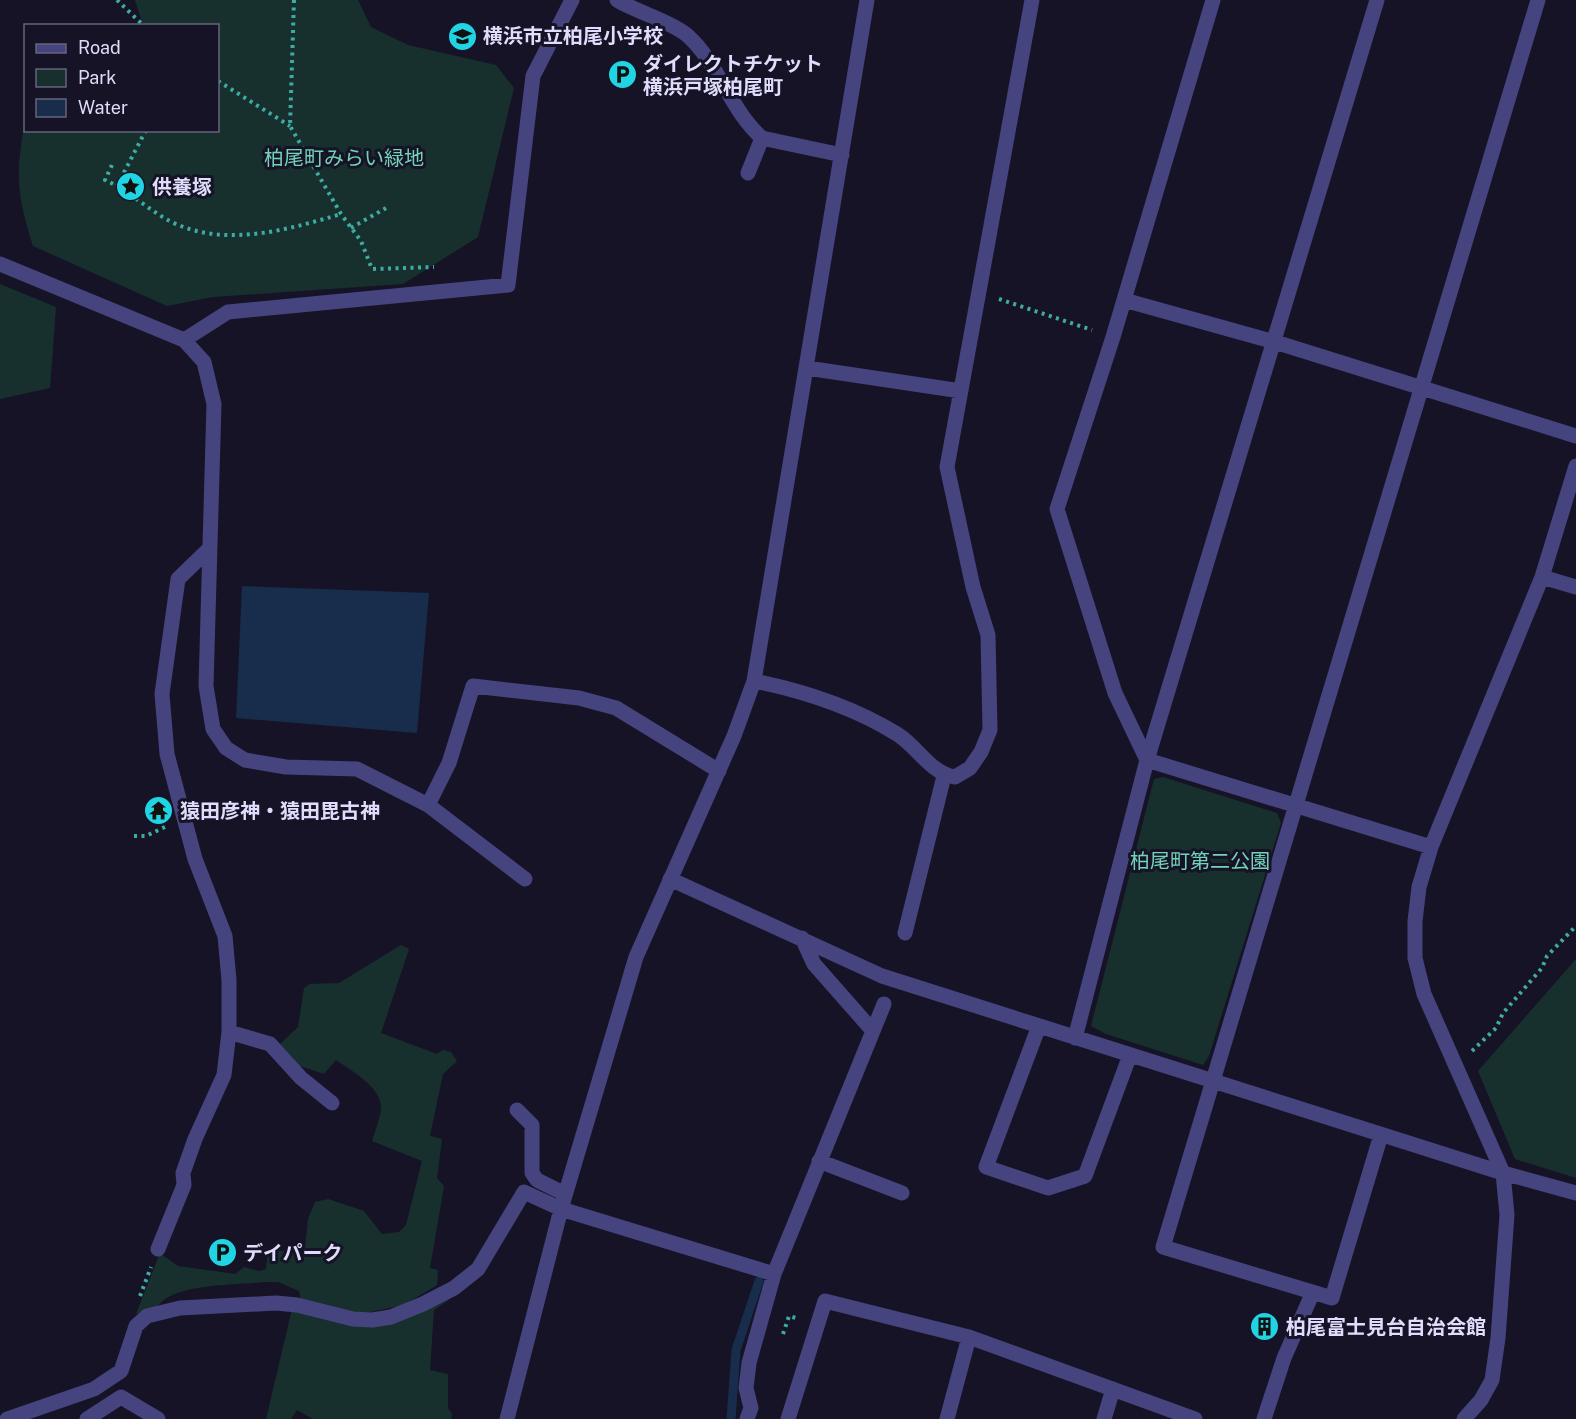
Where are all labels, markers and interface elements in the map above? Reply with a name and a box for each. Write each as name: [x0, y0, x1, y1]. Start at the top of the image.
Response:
school or university icon: 横浜市立柏尾小学校: [446, 20, 478, 52]
legend: [24, 24, 219, 132]
place label: 横浜市立柏尾小学校: [483, 24, 663, 48]
text: Road: [78, 37, 121, 58]
place label: ダイレクトチケット 横浜戸塚柏尾町: [643, 52, 823, 99]
parking icon: ダイレクトチケット 横浜戸塚柏尾町: [606, 59, 638, 91]
text: Park: [78, 67, 116, 88]
text: Water: [78, 97, 128, 118]
park label: 柏尾町みらい緑地: [264, 146, 424, 170]
place icon: 供養塚: [115, 171, 147, 203]
place label: 供養塚: [152, 175, 212, 199]
temple icon: 猿田彦神・猿田毘古神: [143, 795, 175, 827]
place label: 猿田彦神・猿田毘古神: [180, 799, 380, 823]
park label: 柏尾町第二公園: [1130, 849, 1270, 873]
parking icon: デイパーク: [206, 1237, 238, 1269]
place label: デイパーク: [243, 1241, 343, 1265]
building icon: 柏尾富士見台自治会館: [1249, 1311, 1281, 1343]
place label: 柏尾富士見台自治会館: [1286, 1315, 1486, 1339]

